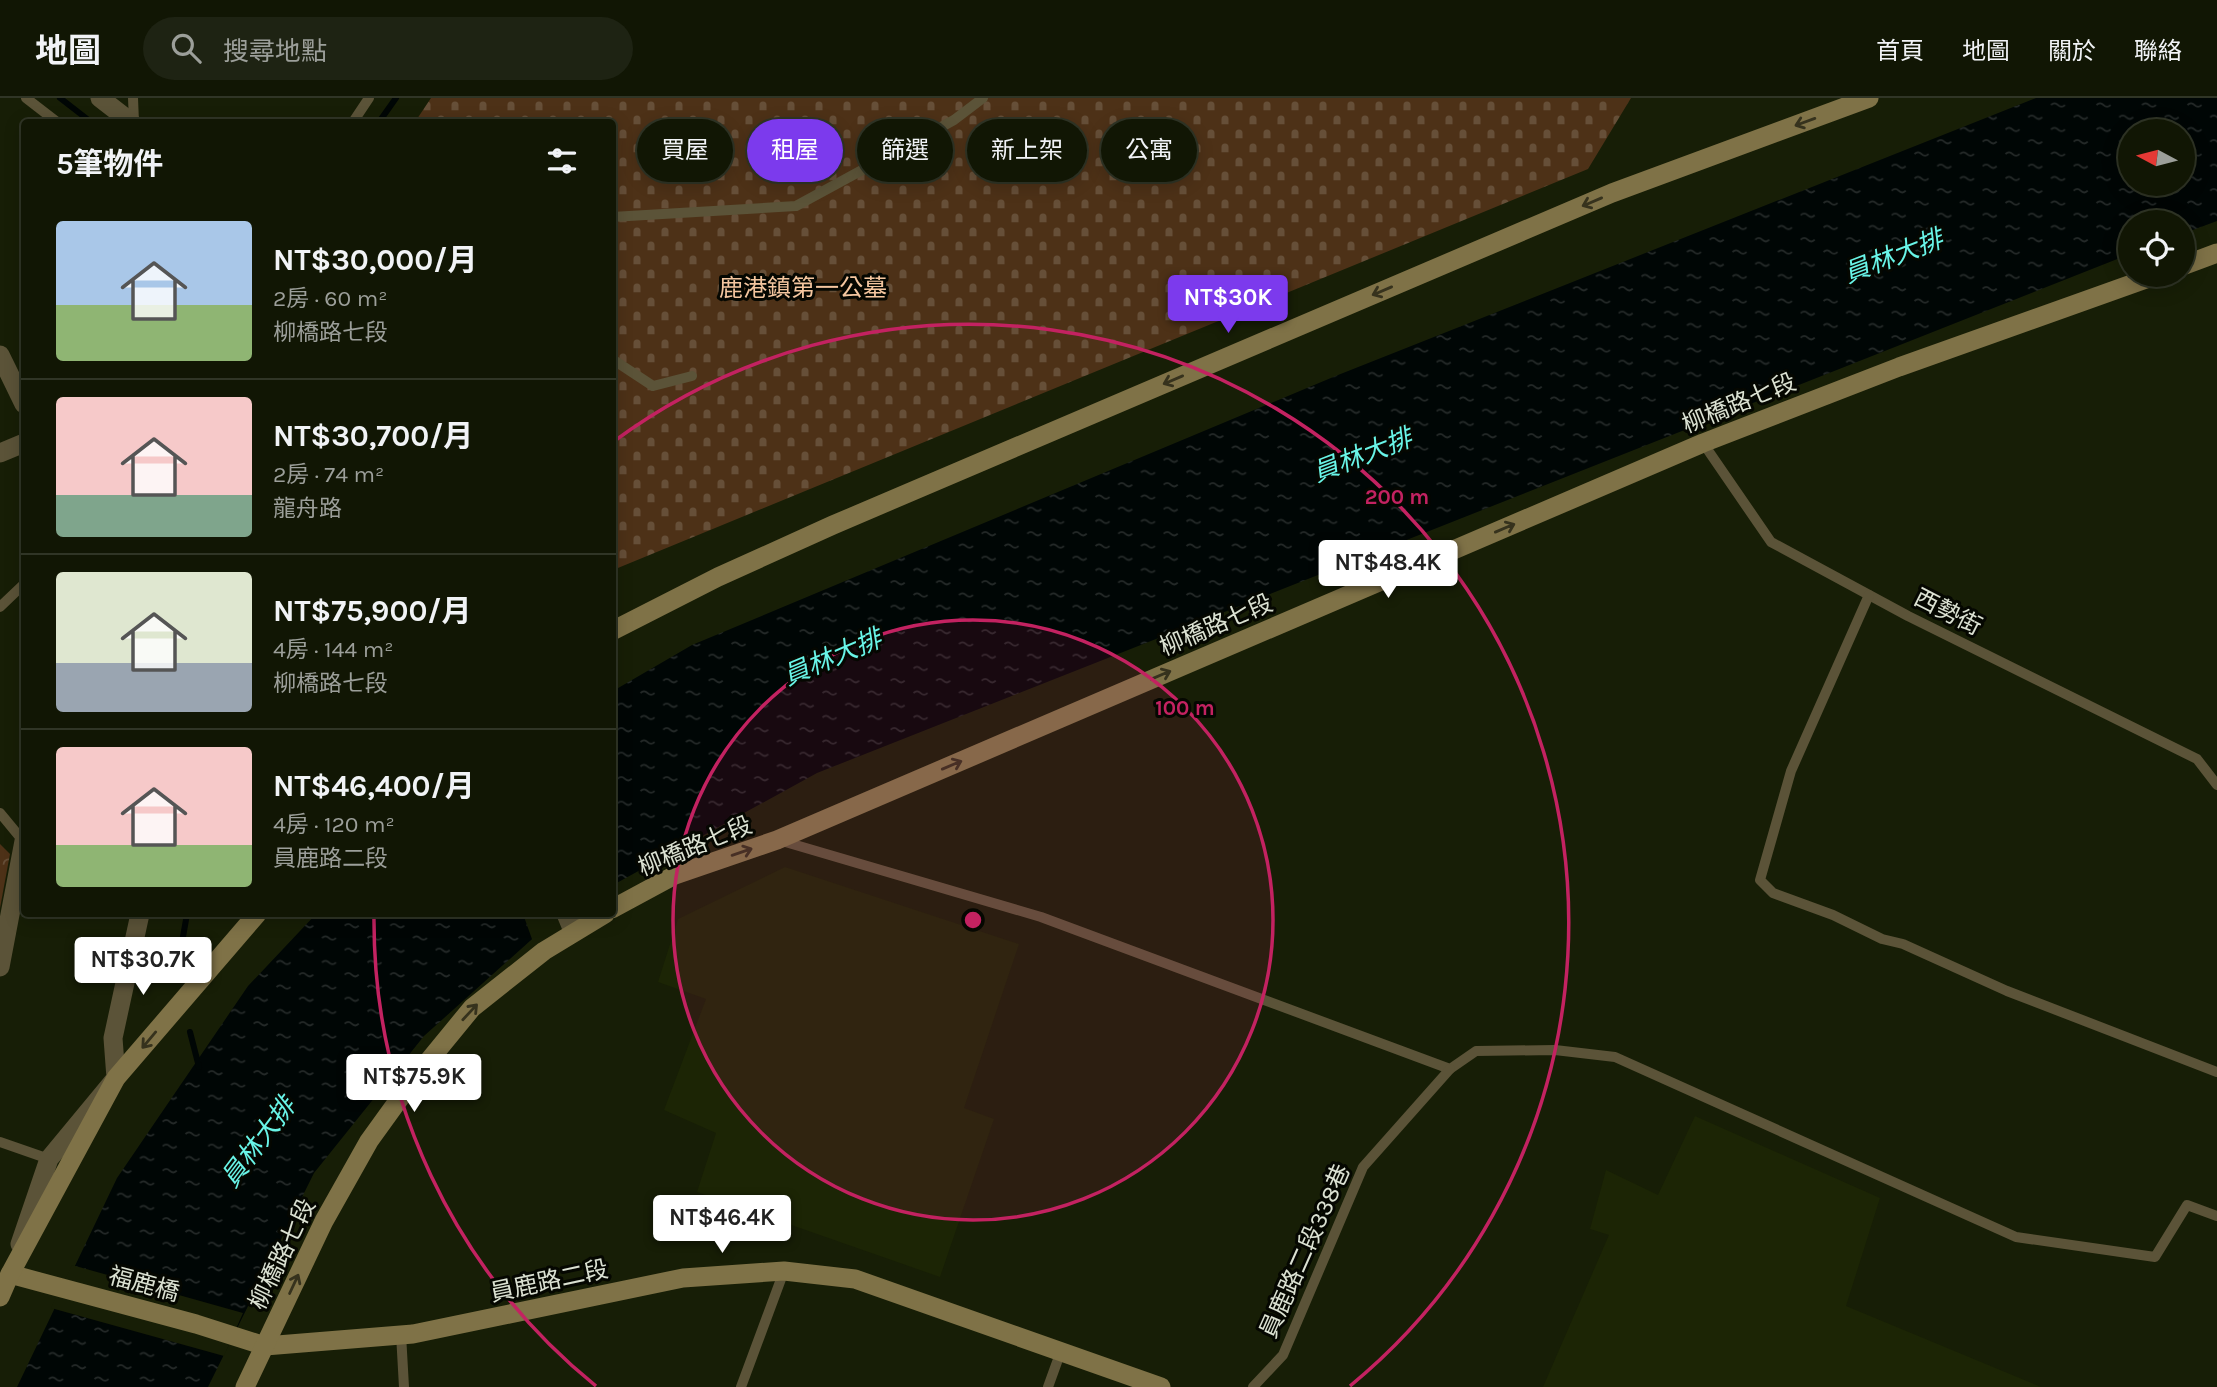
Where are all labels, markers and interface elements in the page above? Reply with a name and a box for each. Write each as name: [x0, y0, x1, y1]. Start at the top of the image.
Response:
search box: [143, 17, 633, 80]
icon: search: [167, 29, 205, 67]
text: 地圖: [35, 32, 101, 70]
text: 搜尋地點: [223, 36, 327, 67]
text: 首頁: [1876, 37, 1924, 65]
text: 地圖: [1962, 37, 2010, 65]
text: 關於: [2048, 37, 2096, 65]
text: 聯絡: [2134, 37, 2182, 65]
one-way arrow: [1794, 116, 1816, 129]
chip: 買屋: [637, 119, 733, 182]
chip: 租屋: [747, 119, 843, 182]
chip: 篩選: [857, 119, 953, 182]
chip: 新上架: [967, 119, 1087, 182]
chip: 公寓: [1101, 119, 1197, 182]
north arrow: [2118, 119, 2194, 196]
map controls: [2118, 119, 2195, 287]
icon: filters: [543, 142, 581, 180]
text: 5筆物件: [56, 146, 163, 182]
one-way arrow: [1581, 196, 1603, 209]
button: locate: [2118, 210, 2195, 287]
water label: 員林大排: [1839, 222, 1950, 290]
text: NT$30,000/月: [273, 242, 477, 278]
icon: home: [112, 249, 196, 333]
park label: 鹿港鎮第一公墓: [719, 274, 887, 302]
pin: NT$30K: [1171, 275, 1285, 335]
text: NT$30K: [1184, 284, 1272, 311]
text: 2房 · 60 m²: [273, 285, 387, 312]
one-way arrow: [1372, 285, 1394, 298]
text: 柳橋路七段: [273, 319, 388, 346]
street label: 柳橋路七段: [1678, 368, 1800, 438]
one-way arrow: [1163, 374, 1184, 387]
text: NT$30,700/月: [273, 418, 473, 454]
water label: 員林大排: [1308, 421, 1419, 489]
icon: home: [112, 425, 196, 509]
text: 2房 · 74 m²: [273, 461, 384, 488]
text: 200 m: [1365, 485, 1429, 509]
text: 龍舟路: [273, 495, 342, 522]
one-way arrow: [1494, 521, 1515, 534]
pin: NT$48.4K: [1316, 540, 1460, 600]
text: NT$48.4K: [1335, 549, 1441, 576]
street label: 西勢街: [1910, 583, 1986, 641]
street label: 柳橋路七段: [1155, 589, 1277, 661]
text: NT$75,900/月: [273, 593, 472, 629]
icon: home: [112, 600, 196, 684]
water label: 員林大排: [778, 622, 889, 692]
text: 4房 · 144 m²: [273, 636, 393, 663]
one-way arrow: [1150, 668, 1171, 681]
text: 柳橋路七段: [273, 670, 388, 697]
text: 100 m: [1155, 696, 1215, 720]
one-way arrow: [940, 758, 962, 771]
text: NT$46,400/月: [273, 768, 475, 804]
icon: home: [112, 775, 196, 859]
text: 4房 · 120 m²: [273, 811, 395, 838]
street label: 柳橋路七段: [634, 811, 756, 881]
text: 員鹿路二段: [273, 845, 388, 872]
one-way arrow: [730, 845, 752, 857]
centre of rings: [961, 908, 985, 932]
pin: NT$30.7K: [71, 937, 215, 997]
text: NT$30.7K: [91, 946, 195, 973]
one-way arrow: [461, 1004, 478, 1021]
one-way arrow: [141, 1030, 156, 1048]
pin: NT$75.9K: [342, 1054, 486, 1114]
text: NT$75.9K: [362, 1063, 466, 1090]
water label: 員林大排: [215, 1089, 304, 1193]
street label: 員鹿路二段338巷: [1254, 1160, 1356, 1342]
street label: 柳橋路七段: [243, 1194, 321, 1314]
pin: NT$46.4K: [650, 1196, 794, 1255]
text: NT$46.4K: [669, 1204, 775, 1231]
street label: 員鹿路二段: [487, 1255, 611, 1307]
street label: 福鹿橋: [106, 1261, 182, 1307]
one-way arrow: [288, 1274, 301, 1295]

